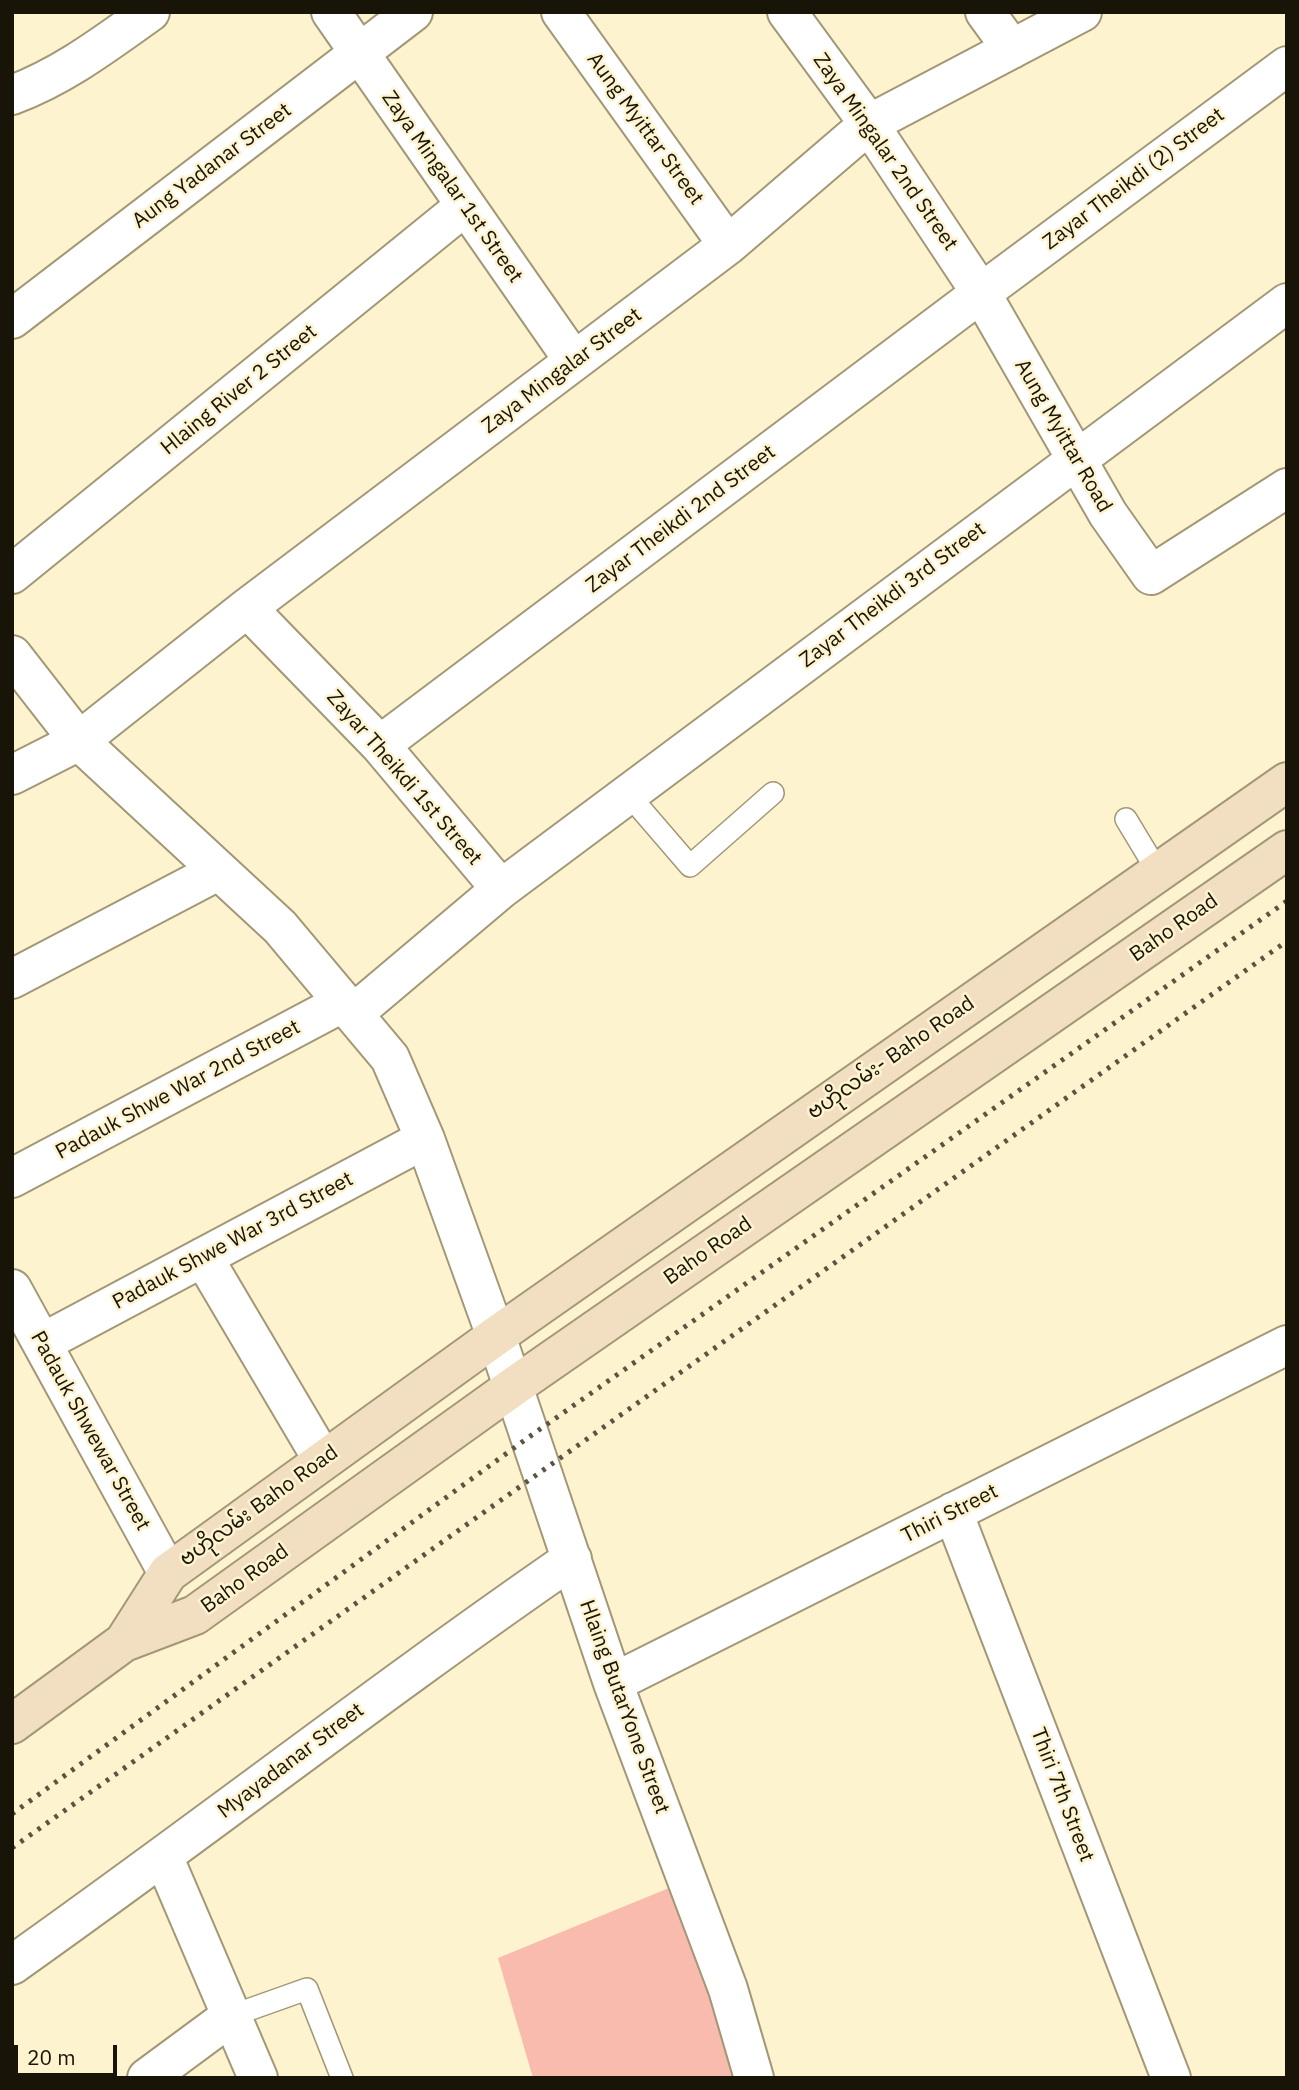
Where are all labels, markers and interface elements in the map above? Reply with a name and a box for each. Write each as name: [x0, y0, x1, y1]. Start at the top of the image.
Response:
street label: Aung Myittar Street: [581, 48, 709, 210]
street label: Zaya Mingalar 2nd Street: [807, 49, 963, 255]
street label: Zaya Mingalar 1st Street: [376, 86, 528, 288]
street label: Aung Yadanar Street: [127, 98, 297, 234]
street label: Zayar Theikdi (2) Street: [1038, 103, 1230, 255]
street label: Zaya Mingalar Street: [477, 303, 647, 439]
street label: Hlaing River 2 Street: [156, 319, 322, 461]
street label: Aung Myittar Road: [1009, 355, 1117, 517]
street label: Zayar Theikdi 2nd Street: [581, 440, 781, 598]
street label: Zayar Theikdi 3rd Street: [795, 517, 991, 673]
street label: Zayar Theikdi 1st Street: [321, 685, 487, 871]
street label: Baho Road: [1125, 888, 1223, 968]
street label: ဗဟိုလမ်း- Baho Road: [803, 991, 979, 1125]
street label: Padauk Shwe War 2nd Street: [51, 1015, 305, 1165]
street label: Padauk Shwe War 3rd Street: [108, 1167, 358, 1315]
street label: Baho Road: [659, 1211, 757, 1291]
street label: Padauk Shwewar Street: [25, 1327, 155, 1535]
street label: ဗဟိုလမ်း Baho Road: [175, 1440, 343, 1572]
street label: Thiri Street: [898, 1479, 1002, 1549]
street label: Baho Road: [196, 1539, 294, 1619]
street label: Hlaing ButarYone Street: [574, 1597, 674, 1817]
street label: Myayadanar Street: [213, 1698, 369, 1824]
street label: Thiri 7th Street: [1025, 1724, 1099, 1866]
scale bar: [18, 2030, 121, 2074]
text: 20 m: [27, 2043, 76, 2071]

